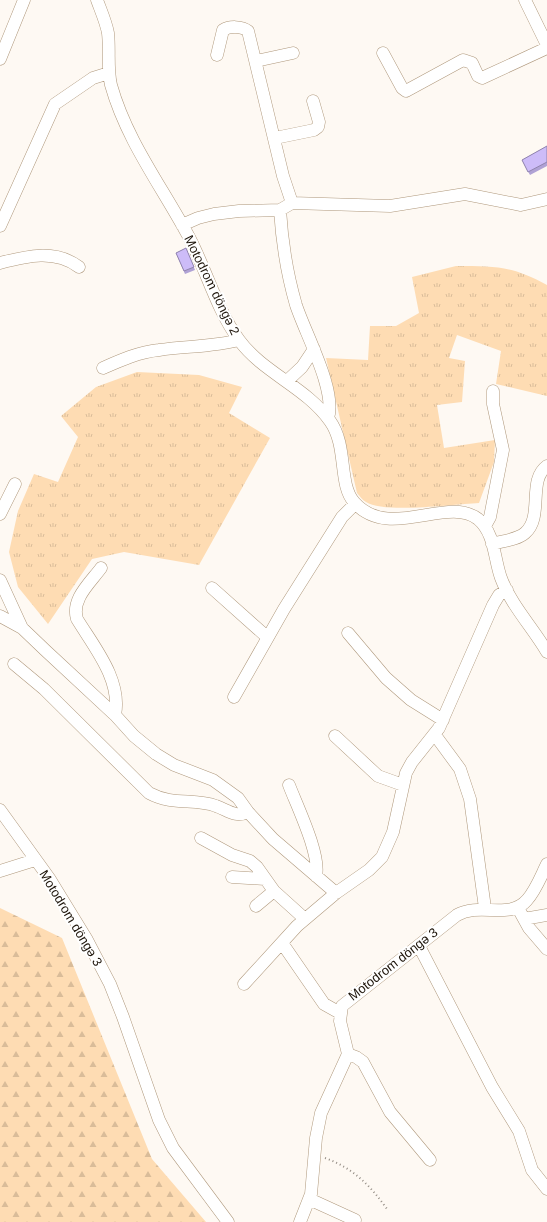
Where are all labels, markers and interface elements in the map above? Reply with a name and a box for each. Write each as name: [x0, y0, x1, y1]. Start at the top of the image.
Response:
street label: Motodrom döngə 2: [181, 233, 243, 337]
street label: Motodrom döngə 3: [36, 867, 106, 969]
street label: Motodrom döngə 3: [345, 924, 441, 1004]

